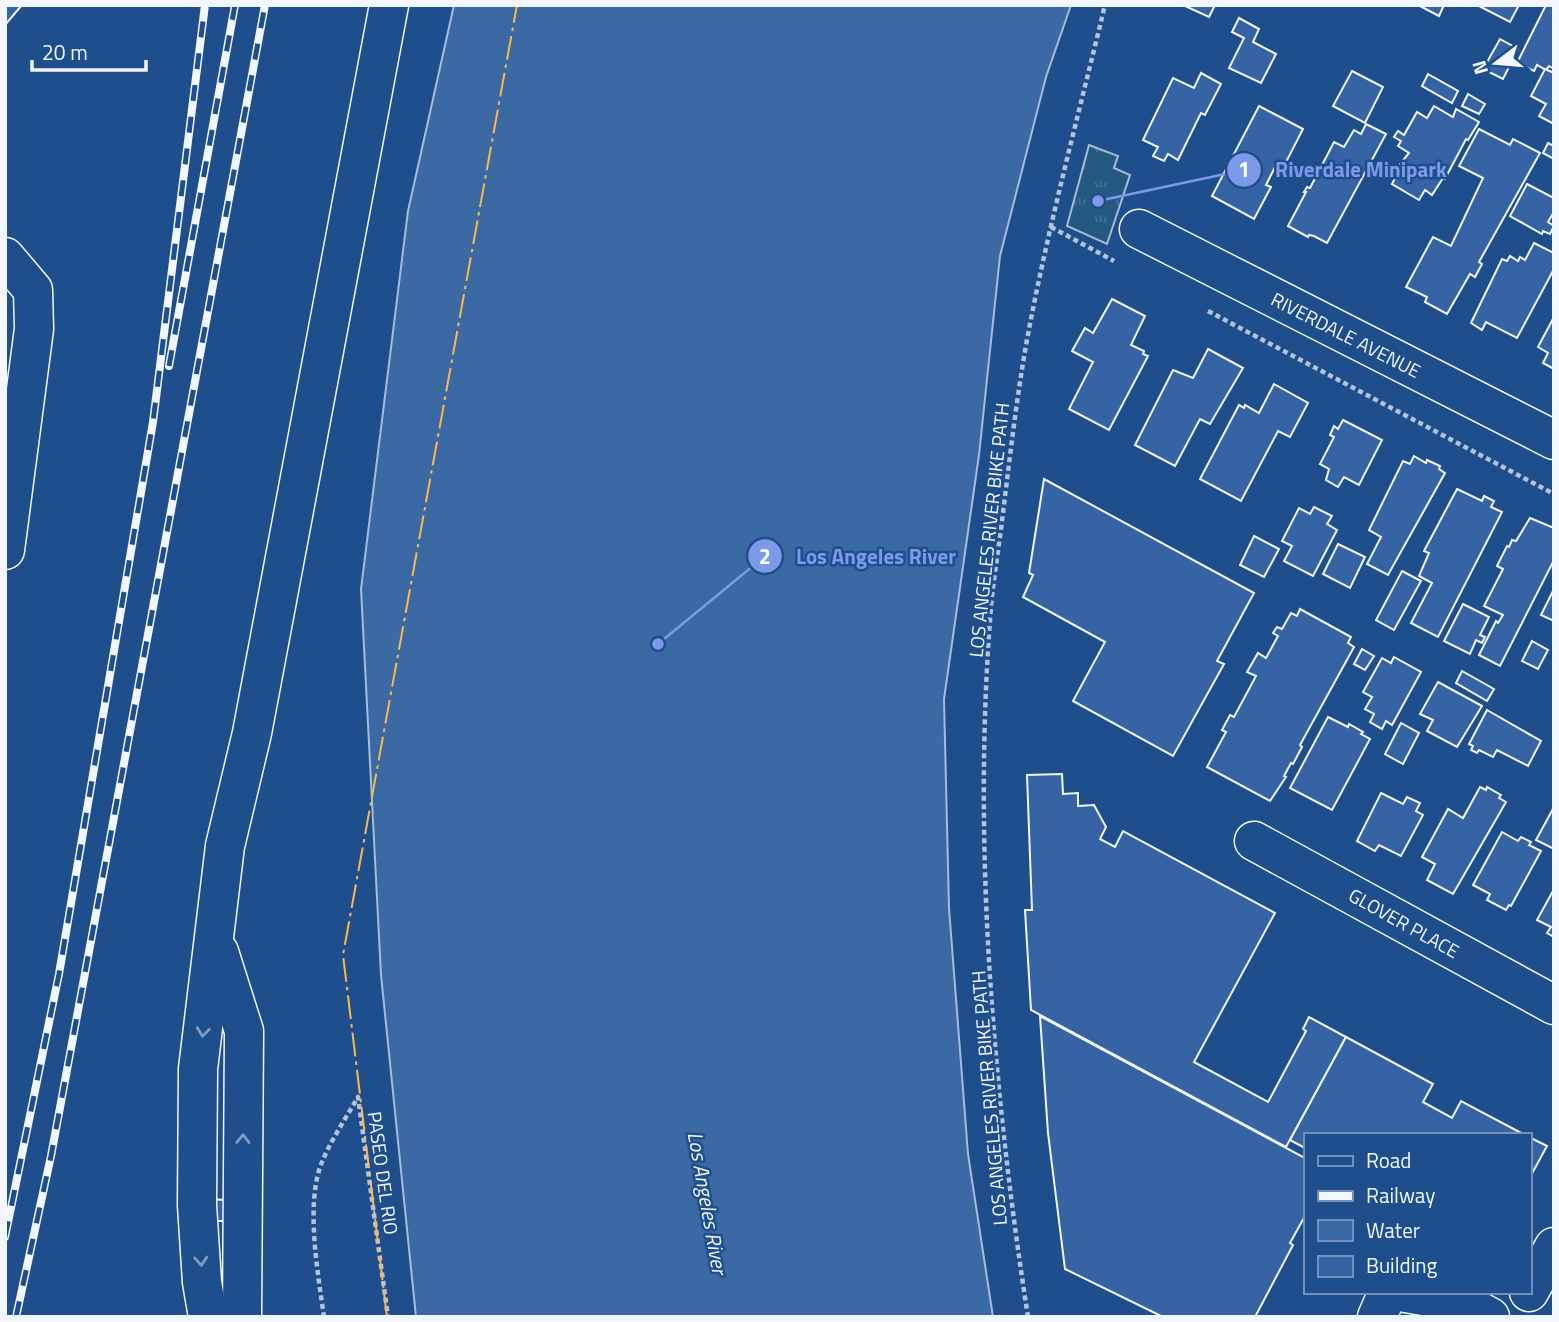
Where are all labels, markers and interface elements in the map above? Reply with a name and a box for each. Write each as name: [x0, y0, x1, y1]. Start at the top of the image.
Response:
scale bar: [32, 28, 145, 72]
north arrow: [1461, 28, 1531, 98]
text: 20 m: [42, 36, 88, 68]
text: N: [1463, 57, 1495, 78]
callout: Riverdale Minipark: [1227, 149, 1461, 191]
text: 1: [1238, 153, 1250, 185]
text: Riverdale Minipark: [1275, 153, 1447, 185]
street label: RIVERDALE AVENUE: [1266, 284, 1426, 385]
street label: LOS ANGELES RIVER BIKE PATH: [961, 401, 1016, 659]
callout: Los Angeles River: [747, 535, 970, 577]
text: 2: [759, 540, 771, 572]
text: Los Angeles River: [796, 540, 956, 572]
street label: GLOVER PLACE: [1344, 880, 1465, 965]
street label: LOS ANGELES RIVER BIKE PATH: [963, 969, 1014, 1227]
one-way arrow: [196, 1026, 211, 1038]
street label: PASEO DEL RIO: [360, 1109, 406, 1236]
water label: Los Angeles River: [680, 1129, 737, 1279]
one-way arrow: [235, 1133, 251, 1144]
legend: [1304, 1133, 1531, 1294]
text: Road: [1366, 1144, 1411, 1176]
text: Railway: [1366, 1179, 1435, 1211]
text: Water: [1366, 1214, 1420, 1246]
text: Building: [1366, 1249, 1438, 1281]
one-way arrow: [193, 1256, 208, 1267]

